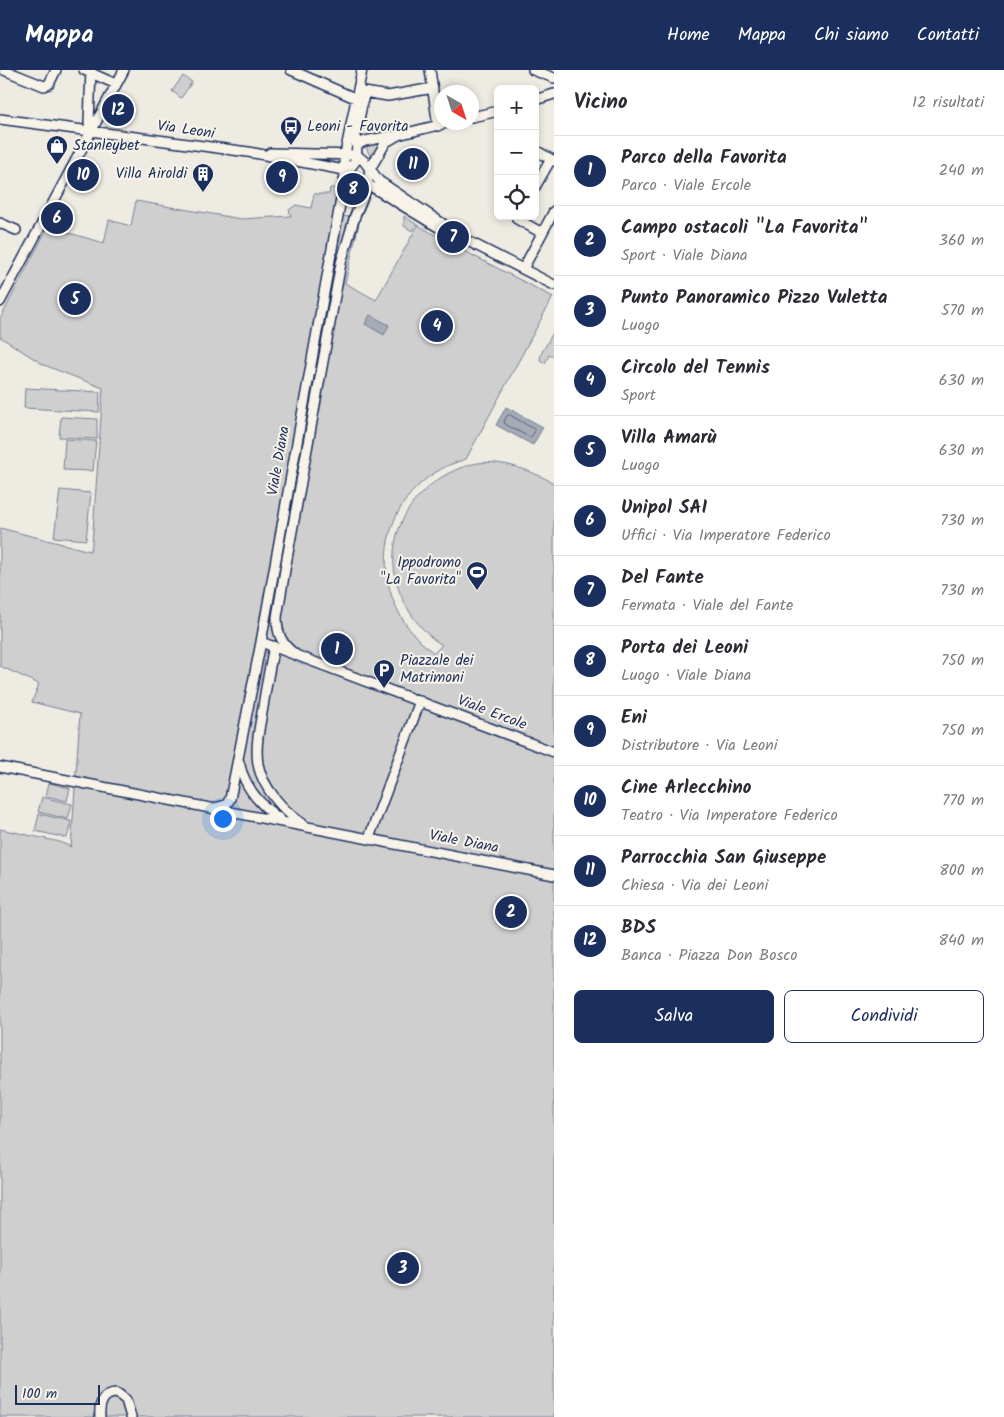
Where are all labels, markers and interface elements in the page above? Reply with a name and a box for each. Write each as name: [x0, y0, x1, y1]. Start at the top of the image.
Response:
text: Mappa: [25, 16, 93, 55]
text: Home: [667, 21, 710, 50]
text: Mappa: [738, 21, 786, 50]
text: Chi siamo: [814, 21, 889, 50]
text: Contatti: [917, 21, 979, 50]
north arrow: [434, 85, 479, 130]
map controls: [494, 85, 539, 220]
button: +: [494, 85, 539, 130]
text: Vicino: [574, 86, 628, 119]
text: 12 risultati: [912, 90, 984, 115]
pin: 12: [102, 91, 134, 129]
street label: Via Leoni: [156, 114, 218, 146]
bus stop icon: Leoni - Favorita: [279, 115, 303, 146]
place label: Leoni - Favorita: [307, 115, 409, 139]
button: −: [494, 130, 539, 175]
shop icon: Stanleybet: [45, 134, 69, 165]
place label: Stanleybet: [73, 134, 140, 158]
text: Parco della Favorita: [621, 143, 787, 173]
pin: 11: [397, 145, 429, 183]
pin: 10: [67, 156, 99, 194]
pin: 9: [266, 158, 298, 196]
text: 1: [588, 158, 592, 183]
text: 240 m: [939, 158, 984, 183]
place label: Villa Airoldi: [116, 162, 188, 186]
building icon: Villa Airoldi: [191, 162, 215, 193]
pin: 8: [337, 170, 369, 208]
text: Parco · Viale Ercole: [621, 173, 751, 198]
button: locate: [494, 175, 539, 220]
pin: 6: [41, 199, 73, 237]
text: Campo ostacoli "La Favorita": [621, 213, 868, 243]
pin: 7: [437, 218, 469, 256]
text: 2: [585, 228, 595, 253]
text: 360 m: [939, 228, 984, 253]
text: Sport · Viale Diana: [621, 243, 748, 268]
pin: 5: [59, 280, 91, 318]
text: Punto Panoramico Pizzo Vuletta: [621, 283, 887, 313]
text: 3: [586, 298, 594, 323]
text: 570 m: [941, 298, 984, 323]
pin: 4: [421, 307, 453, 345]
text: Luogo: [621, 313, 660, 338]
text: Circolo del Tennis: [621, 353, 770, 383]
text: 4: [586, 368, 594, 393]
text: 630 m: [939, 368, 984, 393]
text: Sport: [621, 383, 656, 408]
text: Villa Amarù: [621, 423, 716, 453]
street label: Viale Diana: [261, 424, 297, 498]
text: 5: [586, 438, 594, 463]
text: 630 m: [939, 438, 984, 463]
text: Luogo: [621, 453, 660, 478]
text: Unipol SAI: [621, 493, 707, 523]
text: 6: [586, 508, 594, 533]
text: 730 m: [940, 508, 984, 533]
text: Uffici · Via Imperatore Federico: [621, 523, 831, 548]
place label: Ippodromo "La Favorita": [380, 551, 461, 592]
sports icon: Ippodromo "La Favorita": [465, 560, 489, 591]
text: Del Fante: [621, 563, 704, 593]
text: 7: [586, 578, 594, 603]
text: 730 m: [940, 578, 984, 603]
text: Fermata · Viale del Fante: [621, 593, 793, 618]
pin: 1: [321, 630, 353, 668]
text: Porta dei Leoni: [621, 633, 748, 663]
text: 8: [585, 648, 595, 673]
text: 750 m: [941, 648, 984, 673]
place label: Piazzale dei Matrimoni: [400, 649, 475, 690]
parking icon: Piazzale dei Matrimoni: [372, 658, 396, 689]
text: Luogo · Viale Diana: [621, 663, 751, 688]
street label: Viale Ercole: [454, 689, 530, 737]
text: Eni: [621, 703, 647, 733]
text: 9: [586, 718, 594, 743]
text: 750 m: [941, 718, 984, 743]
text: Distributore · Via Leoni: [621, 733, 778, 758]
text: Cine Arlecchino: [621, 773, 751, 803]
text: 10: [583, 788, 597, 813]
text: 770 m: [942, 788, 984, 813]
text: Teatro · Via Imperatore Federico: [621, 803, 838, 828]
your location: [210, 806, 236, 832]
street label: Viale Diana: [427, 824, 501, 860]
text: Parrocchia San Giuseppe: [621, 843, 826, 873]
text: 11: [585, 858, 595, 883]
text: 800 m: [939, 858, 984, 883]
text: Chiesa · Via dei Leoni: [621, 873, 768, 898]
pin: 2: [495, 893, 527, 931]
text: BDS: [621, 913, 656, 943]
text: 12: [583, 928, 597, 953]
text: 840 m: [938, 928, 984, 953]
text: Banca · Piazza Don Bosco: [621, 943, 798, 968]
button: Salva: [574, 990, 774, 1043]
button: Condividi: [784, 990, 984, 1043]
pin: 3: [387, 1249, 419, 1287]
scale bar: [15, 1382, 100, 1405]
text: 100 m: [22, 1383, 57, 1405]

